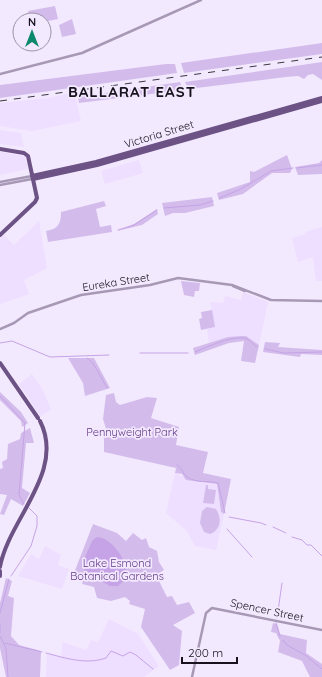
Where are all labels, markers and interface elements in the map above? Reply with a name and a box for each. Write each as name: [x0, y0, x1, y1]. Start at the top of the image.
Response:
north arrow: [12, 12, 52, 52]
text: N: [28, 15, 36, 29]
district label: BALLARAT EAST: [68, 82, 196, 101]
street label: Victoria Street: [123, 117, 196, 151]
street label: Eureka Street: [81, 270, 151, 294]
park label: Pennyweight Park: [86, 425, 178, 439]
park label: Lake Esmond Botanical Gardens: [70, 556, 164, 583]
street label: Spencer Street: [229, 595, 305, 625]
scale bar: [182, 639, 237, 665]
text: 200 m: [188, 645, 223, 660]

